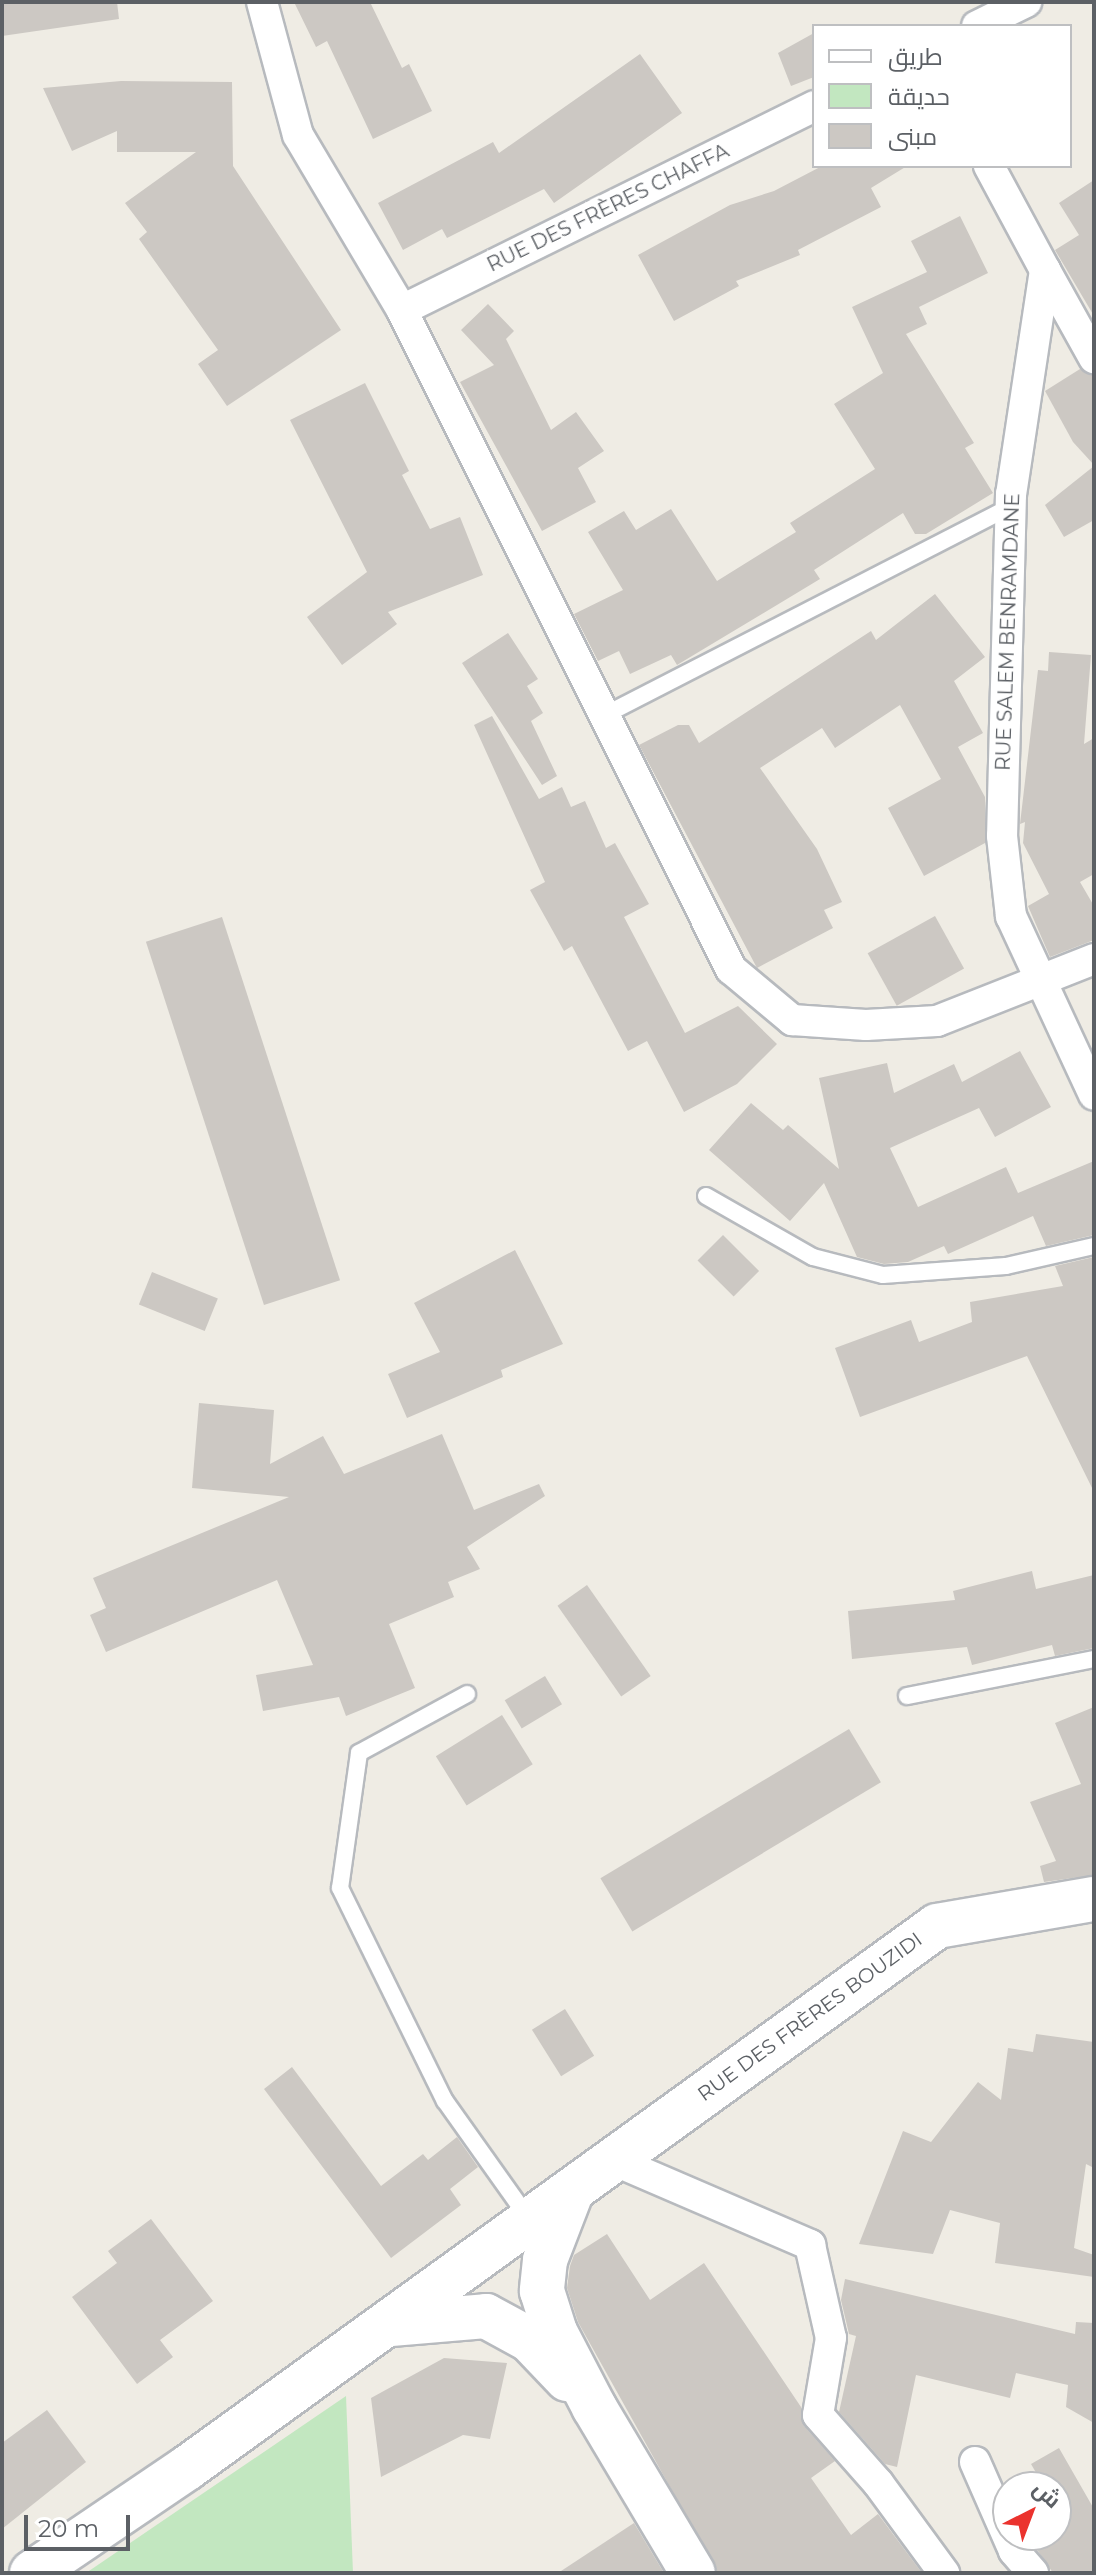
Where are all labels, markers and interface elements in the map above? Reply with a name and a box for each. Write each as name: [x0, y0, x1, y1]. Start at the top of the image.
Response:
legend: [812, 24, 1072, 168]
text: طريق: [888, 42, 943, 71]
text: حديقة: [888, 82, 950, 111]
text: مبنى: [888, 122, 937, 151]
street label: RUE DES FRÈRES CHAFFA: [483, 139, 733, 277]
street label: RUE SALEM BENRAMDANE: [991, 493, 1025, 771]
street label: RUE DES FRÈRES BOUZIDI: [693, 1927, 927, 2107]
north arrow: [992, 2471, 1072, 2551]
text: ش: [1028, 2475, 1067, 2514]
scale bar: [28, 2499, 134, 2549]
text: 20 m: [38, 2514, 99, 2543]

